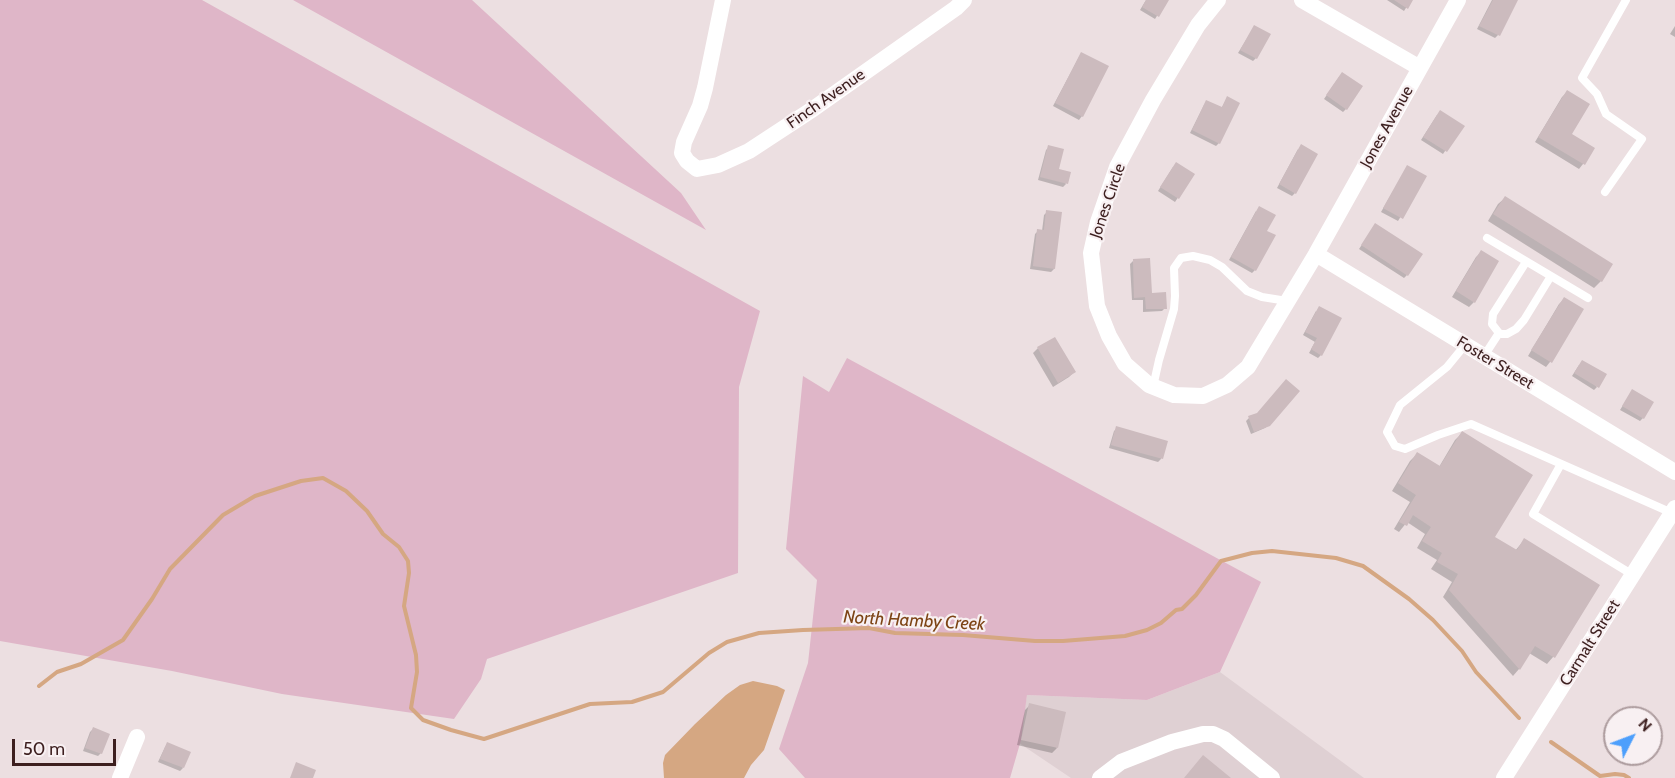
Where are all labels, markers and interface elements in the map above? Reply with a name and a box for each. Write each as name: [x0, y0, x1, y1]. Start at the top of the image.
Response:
street label: Finch Avenue: [783, 65, 869, 133]
street label: Jones Avenue: [1357, 83, 1417, 171]
street label: Jones Circle: [1086, 161, 1130, 241]
street label: Foster Street: [1453, 333, 1537, 393]
street label: Carmalt Street: [1556, 596, 1624, 690]
water label: North Hamby Creek: [843, 607, 985, 635]
north arrow: [1603, 706, 1663, 766]
text: N: [1634, 714, 1656, 736]
scale bar: [15, 727, 118, 765]
text: 50 m: [23, 738, 65, 760]

